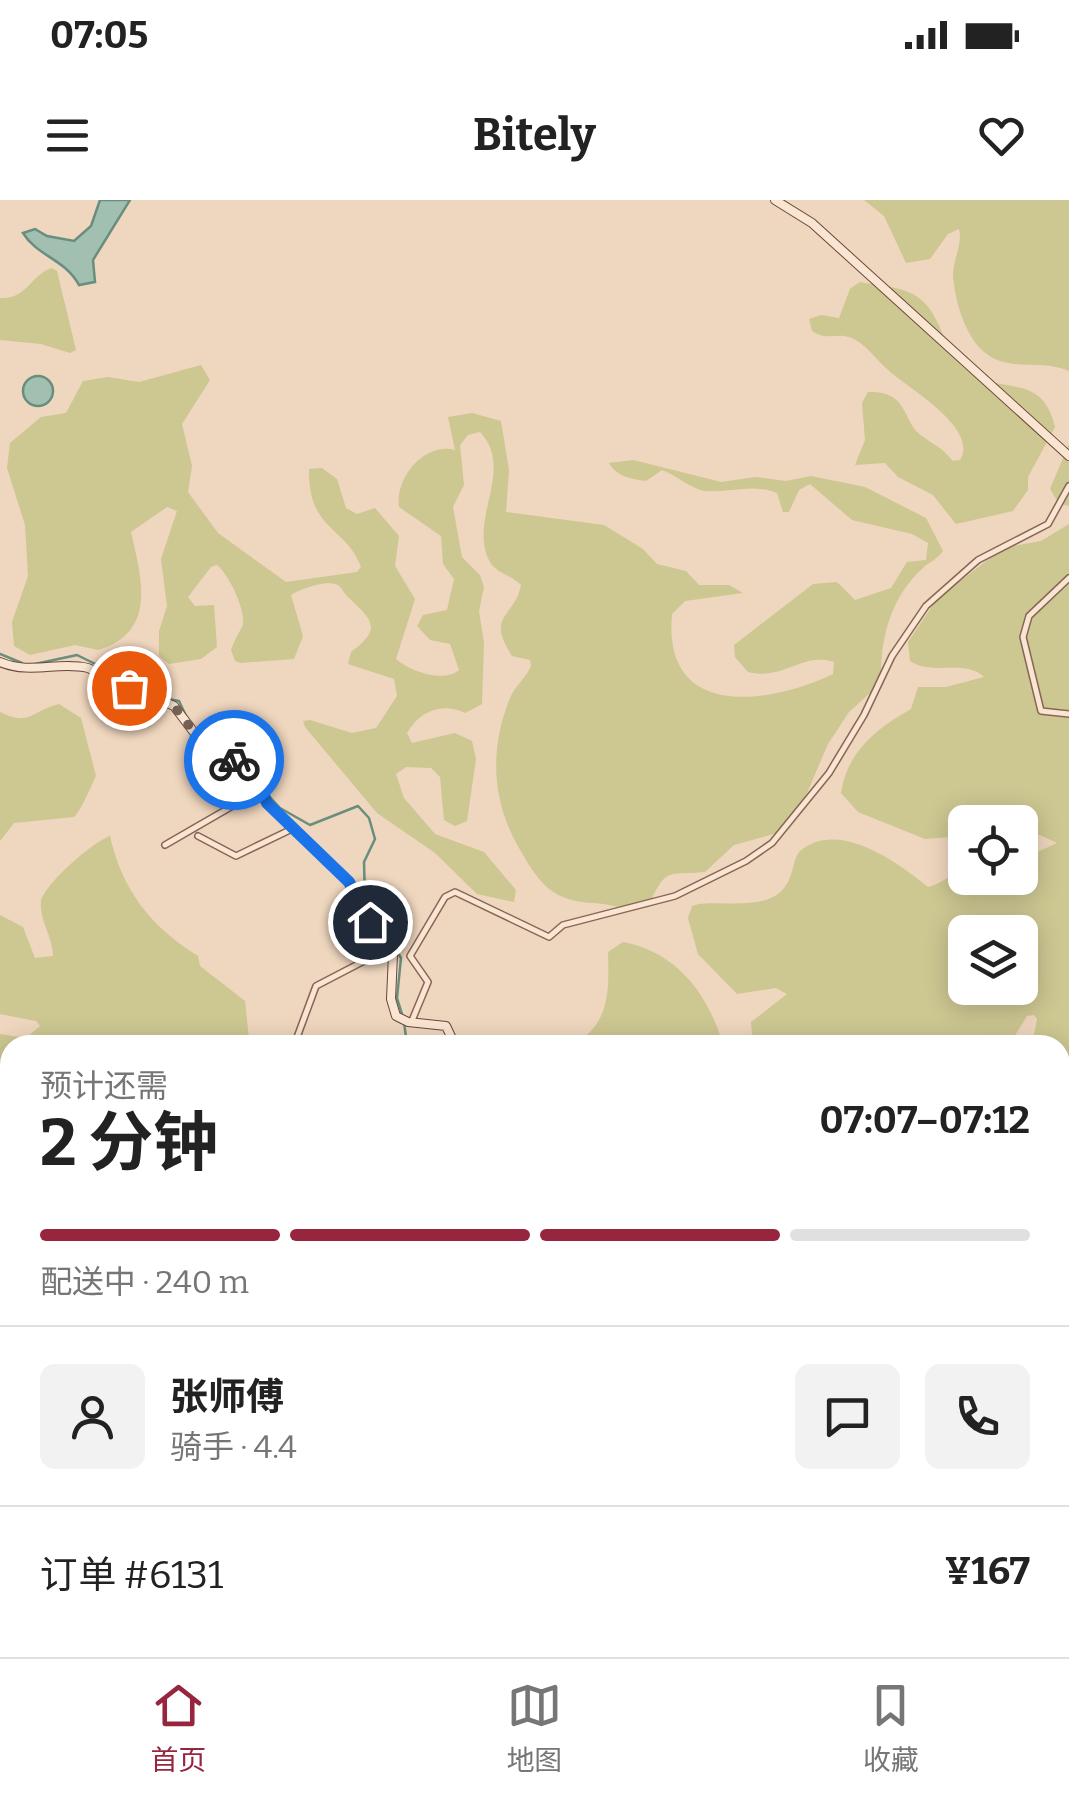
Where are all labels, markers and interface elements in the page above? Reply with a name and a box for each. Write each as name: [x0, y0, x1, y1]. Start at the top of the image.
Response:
text: 07:05: [50, 12, 148, 58]
icon: menu: [40, 108, 95, 163]
text: Bitely: [473, 108, 596, 162]
icon: heart: [974, 108, 1029, 163]
pin: [87, 646, 172, 731]
icon: bag: [102, 661, 157, 716]
courier: [184, 710, 284, 810]
icon: bike: [207, 733, 262, 788]
map controls: [948, 805, 1038, 1005]
button: locate: [948, 805, 1038, 895]
pin: [328, 880, 413, 965]
icon: home: [343, 895, 398, 950]
button: layers: [948, 915, 1038, 1005]
text: 预计还需: [40, 1067, 168, 1105]
text: 07:07–07:12: [819, 1097, 1030, 1143]
text: 2 分钟: [40, 1104, 218, 1182]
text: 配送中 · 240 m: [40, 1263, 249, 1301]
button: person: [40, 1364, 145, 1469]
button: chat: [795, 1364, 900, 1469]
button: phone: [925, 1364, 1030, 1469]
text: 张师傅: [170, 1374, 284, 1420]
text: 骑手 · 4.4: [170, 1428, 297, 1466]
text: ¥167: [945, 1548, 1030, 1594]
text: 订单 #6131: [40, 1552, 223, 1598]
tab: 首页: [150, 1678, 206, 1778]
tab: 地图: [506, 1678, 563, 1778]
tab: 收藏: [863, 1678, 919, 1778]

